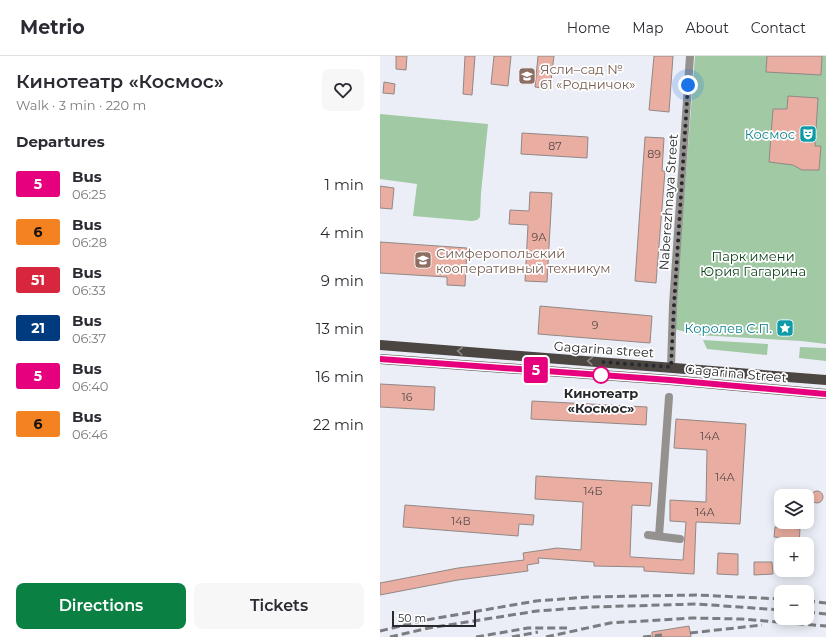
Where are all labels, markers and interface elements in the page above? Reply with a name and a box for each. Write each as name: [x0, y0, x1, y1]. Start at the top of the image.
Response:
text: Metrio: [20, 16, 85, 39]
text: Home: [567, 19, 610, 37]
text: Map: [632, 19, 663, 37]
text: About: [685, 19, 729, 37]
text: Contact: [751, 19, 806, 37]
place label: Ясли–сад № 61 «Родничок»: [540, 61, 636, 92]
school or university icon: Ясли–сад № 61 «Родничок»: [517, 66, 537, 86]
button: heart: [322, 69, 364, 111]
text: Кинотеатр «Космос»: [16, 70, 224, 93]
your location: [678, 75, 698, 95]
text: Walk · 3 min · 220 m: [16, 97, 146, 113]
theatre icon: Космос: [798, 124, 818, 144]
place label: Космос: [745, 126, 795, 142]
text: Departures: [16, 132, 105, 151]
street label: Naberezhnaya Street: [655, 133, 681, 271]
house number: 87: [548, 139, 562, 153]
house number: 89: [647, 147, 661, 161]
text: Bus: [72, 167, 102, 186]
text: 5: [34, 175, 42, 193]
text: 1 min: [325, 175, 364, 194]
text: 06:25: [72, 186, 106, 202]
text: Bus: [72, 215, 102, 234]
text: 6: [34, 223, 42, 241]
text: 4 min: [320, 223, 364, 242]
house number: 9А: [532, 230, 547, 244]
text: 06:28: [72, 234, 107, 250]
place label: Симферопольский кооперативный техникум: [436, 245, 611, 276]
park label: Парк имени Юрия Гагарина: [700, 248, 806, 279]
school or university icon: Симферопольский кооперативный техникум: [413, 250, 433, 270]
text: Bus: [72, 263, 102, 282]
text: 51: [31, 271, 45, 289]
text: 9 min: [321, 271, 364, 290]
text: 06:33: [72, 282, 106, 298]
text: Bus: [72, 311, 102, 330]
house number: 9: [592, 318, 599, 332]
place icon: Королев С.П.: [775, 318, 795, 338]
text: 21: [31, 319, 45, 337]
text: 13 min: [316, 319, 364, 338]
place label: Королев С.П.: [685, 320, 772, 336]
text: 06:37: [72, 330, 106, 346]
street label: Gagarina street: [553, 338, 655, 360]
one-way arrow: [457, 347, 463, 356]
line badge: 5: [523, 357, 549, 383]
one-way arrow: [587, 357, 593, 366]
text: Bus: [72, 359, 102, 378]
text: 5: [532, 361, 540, 379]
street label: Gagarina Street: [684, 361, 788, 385]
marker: Кинотеатр «Космос»: [592, 366, 610, 384]
text: 5: [34, 367, 42, 385]
text: 16 min: [315, 367, 364, 386]
text: 06:40: [72, 378, 108, 394]
place label: Кинотеатр «Космос»: [564, 385, 638, 416]
house number: 16: [402, 390, 413, 404]
text: Bus: [72, 407, 102, 426]
text: 6: [34, 415, 42, 433]
text: 22 min: [313, 415, 364, 434]
text: 06:46: [72, 426, 108, 442]
house number: 14А: [700, 429, 721, 443]
house number: 14А: [715, 470, 736, 484]
house number: 14Б: [583, 484, 603, 498]
map controls: [774, 489, 814, 625]
button: layers: [774, 489, 814, 529]
house number: 14А: [695, 505, 716, 519]
house number: 14В: [451, 514, 471, 528]
button: +: [774, 537, 814, 577]
button: Directions: [16, 583, 186, 629]
button: Tickets: [194, 583, 364, 629]
button: −: [774, 585, 814, 625]
scale bar: [392, 609, 476, 628]
text: 50 m: [398, 611, 426, 625]

